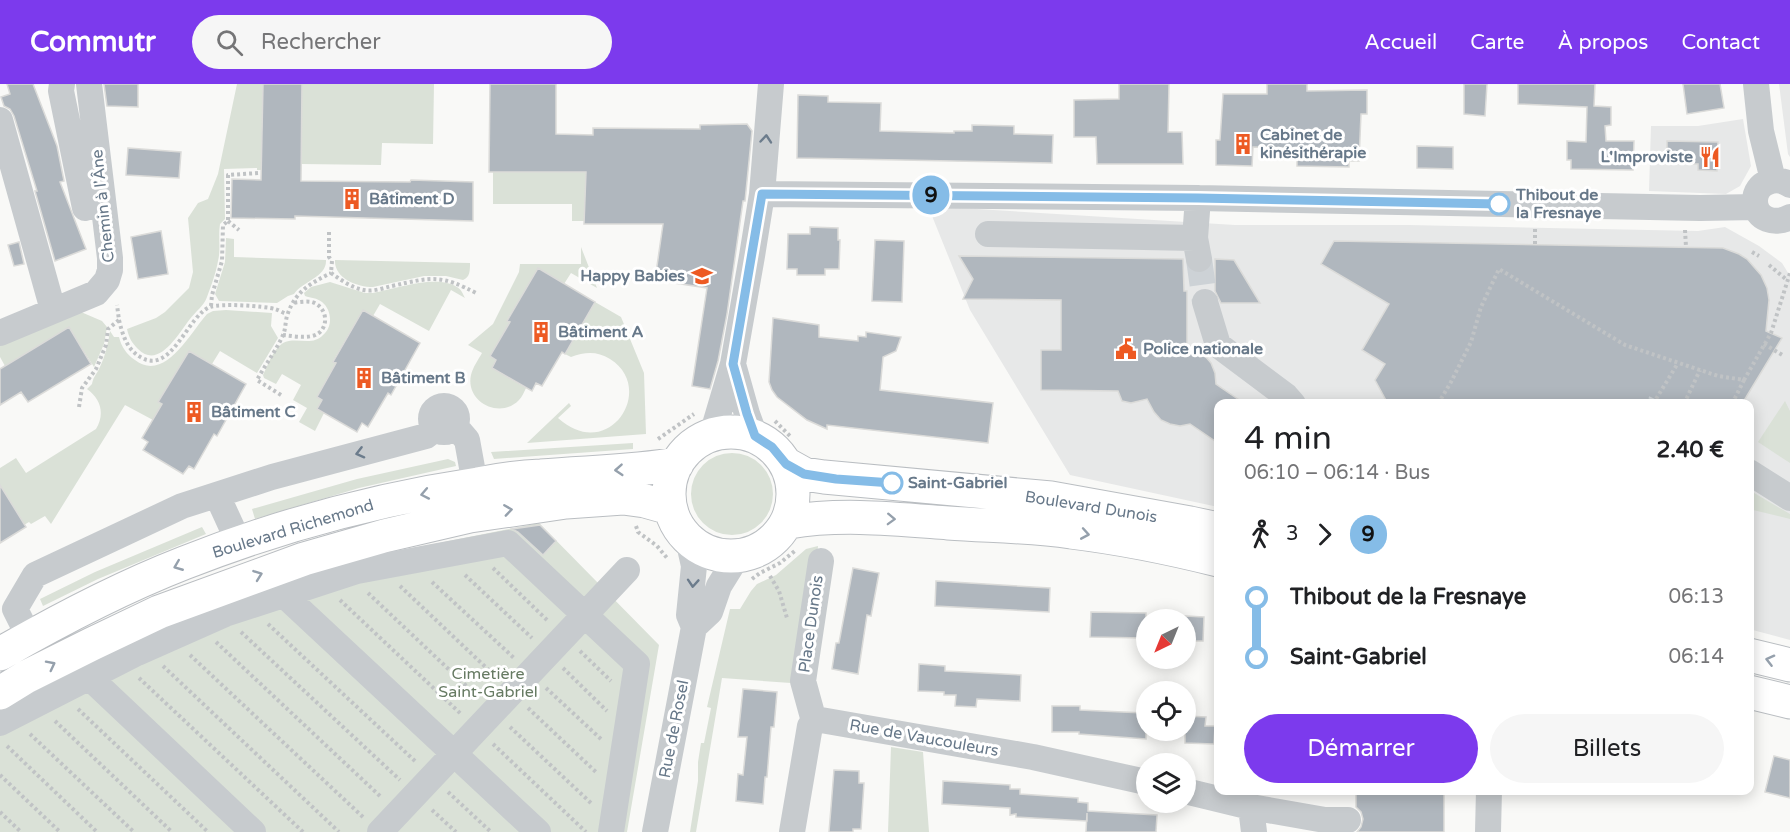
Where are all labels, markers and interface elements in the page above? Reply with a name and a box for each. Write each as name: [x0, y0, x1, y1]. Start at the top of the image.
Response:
search box: [192, 15, 612, 69]
text: Commutr: [30, 25, 156, 59]
icon: search: [213, 26, 246, 59]
text: Rechercher: [261, 29, 381, 55]
text: Accueil: [1364, 30, 1437, 55]
text: Carte: [1470, 30, 1524, 55]
text: À propos: [1557, 30, 1648, 55]
text: Contact: [1681, 30, 1760, 55]
place label: Cabinet de kinésithérapie: [1260, 125, 1366, 163]
building icon: Cabinet de kinésithérapie: [1231, 132, 1255, 156]
one-way arrow: [759, 134, 772, 143]
restaurant icon: L'Improviste: [1698, 145, 1722, 169]
place label: L'Improviste: [1600, 147, 1693, 167]
street label: Chemin à l'Âne: [87, 148, 119, 264]
line badge: 9: [912, 176, 950, 214]
text: 9: [924, 183, 938, 208]
place label: Thibout de la Fresnaye: [1515, 185, 1601, 223]
building icon: Bâtiment D: [340, 187, 364, 211]
place label: Bâtiment D: [369, 189, 455, 209]
marker: Thibout de la Fresnaye: [1488, 193, 1510, 215]
school or university icon: Happy Babies: [690, 264, 714, 288]
place label: Happy Babies: [580, 266, 685, 286]
building icon: Bâtiment A: [529, 320, 553, 344]
place label: Bâtiment A: [558, 322, 644, 342]
public building icon: Police nationale: [1114, 337, 1138, 361]
place label: Police nationale: [1143, 339, 1263, 359]
building icon: Bâtiment B: [352, 366, 376, 390]
place label: Bâtiment B: [381, 368, 466, 388]
building icon: Bâtiment C: [182, 400, 206, 424]
place label: Bâtiment C: [211, 402, 296, 422]
text: 4 min: [1244, 419, 1332, 458]
text: 2.40 €: [1657, 437, 1724, 463]
one-way arrow: [355, 446, 366, 458]
text: 06:10 – 06:14 · Bus: [1244, 461, 1430, 485]
one-way arrow: [614, 464, 623, 477]
marker: Saint-Gabriel: [881, 472, 903, 494]
place label: Saint-Gabriel: [908, 473, 1007, 493]
one-way arrow: [421, 487, 431, 500]
street label: Boulevard Dunois: [1023, 487, 1159, 527]
street label: Boulevard Richemond: [210, 495, 376, 563]
one-way arrow: [503, 505, 512, 517]
one-way arrow: [887, 513, 896, 525]
icon: walk: [1244, 518, 1277, 551]
icon: forward: [1308, 518, 1341, 551]
text: 3: [1286, 522, 1299, 546]
text: 9: [1362, 522, 1375, 547]
one-way arrow: [1081, 528, 1090, 540]
one-way arrow: [173, 559, 184, 571]
one-way arrow: [252, 570, 263, 583]
street label: Place Dunois: [794, 574, 828, 674]
one-way arrow: [686, 579, 699, 588]
text: Thibout de la Fresnaye: [1290, 584, 1526, 610]
text: 06:13: [1669, 585, 1724, 609]
north arrow: [1136, 609, 1196, 669]
map controls: [1136, 609, 1196, 813]
text: Saint-Gabriel: [1290, 644, 1427, 670]
text: 06:14: [1669, 645, 1724, 669]
one-way arrow: [1765, 655, 1775, 668]
one-way arrow: [45, 661, 56, 672]
park label: Cimetière Saint-Gabriel: [438, 664, 538, 702]
street label: Rue de Rosel: [655, 678, 693, 780]
button: locate: [1136, 681, 1196, 741]
button: Démarrer: [1244, 714, 1478, 783]
button: Billets: [1490, 714, 1724, 783]
street label: Rue de Vaucouleurs: [848, 715, 1000, 761]
button: layers: [1136, 753, 1196, 813]

